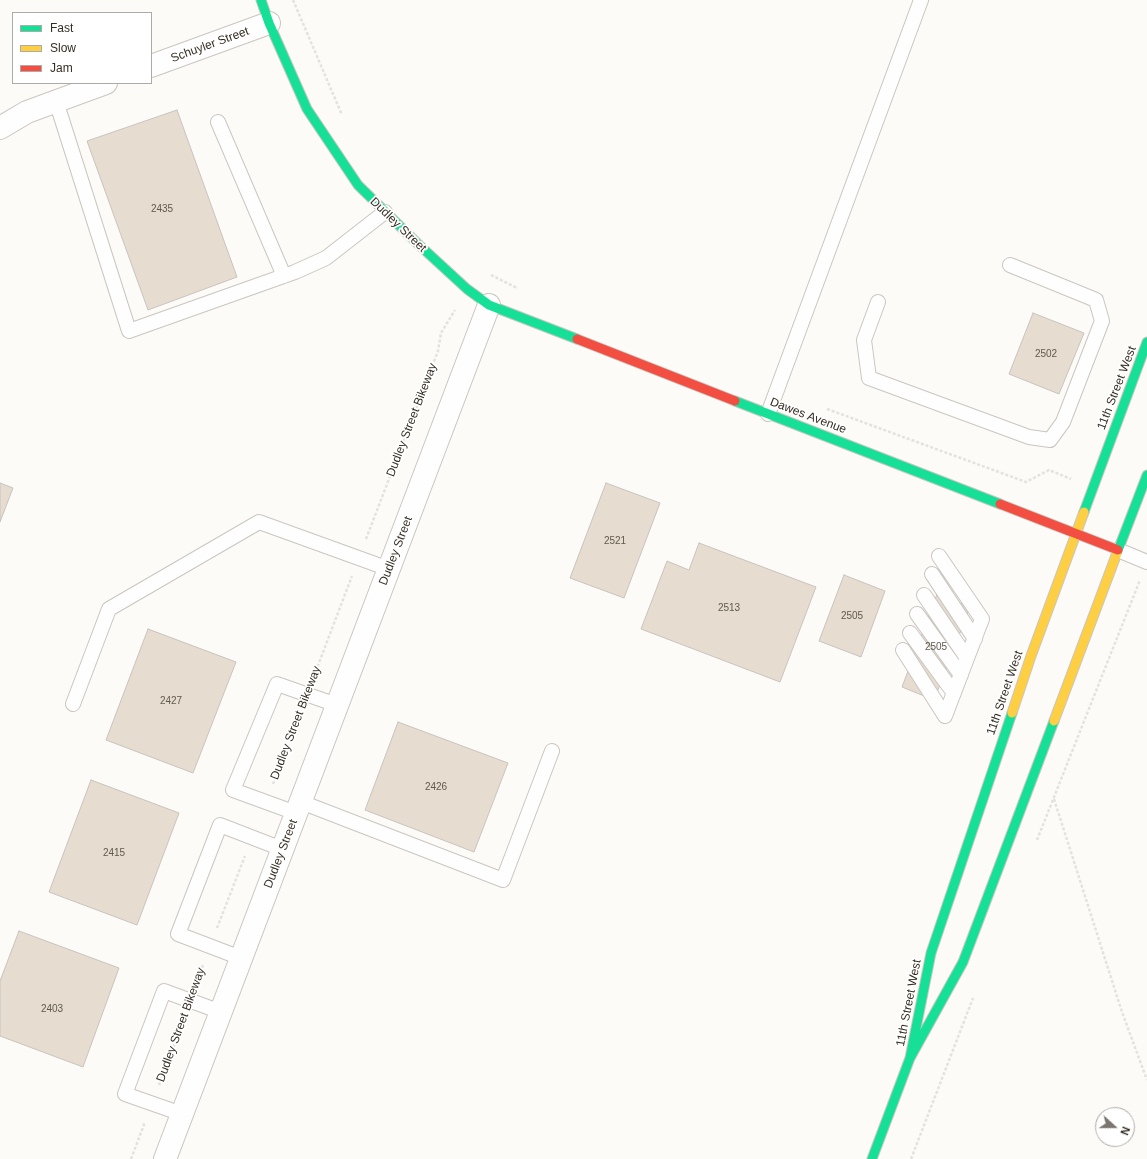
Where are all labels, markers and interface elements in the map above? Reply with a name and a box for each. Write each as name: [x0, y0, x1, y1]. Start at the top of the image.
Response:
legend: [12, 12, 152, 84]
text: Fast: [50, 21, 73, 35]
street label: Schuyler Street: [169, 24, 251, 66]
text: Slow: [50, 41, 76, 55]
text: Jam: [50, 61, 73, 75]
street label: Dudley Street: [367, 195, 429, 255]
house number: 2435: [151, 203, 173, 215]
street label: 11th Street West: [1094, 344, 1140, 432]
house number: 2502: [1035, 348, 1057, 360]
street label: Dudley Street Bikeway: [384, 361, 440, 479]
street label: Dawes Avenue: [768, 395, 848, 437]
street label: Dudley Street: [376, 514, 416, 588]
house number: 2521: [604, 535, 626, 547]
house number: 2513: [718, 602, 740, 614]
house number: 2505: [841, 610, 863, 622]
house number: 2505: [925, 641, 947, 653]
street label: 11th Street West: [984, 649, 1026, 737]
street label: Dudley Street Bikeway: [268, 664, 324, 782]
house number: 2427: [160, 695, 182, 707]
house number: 2426: [425, 781, 447, 793]
street label: Dudley Street: [261, 817, 301, 891]
house number: 2415: [103, 847, 125, 859]
street label: 11th Street West: [894, 958, 924, 1048]
street label: Dudley Street Bikeway: [154, 966, 208, 1084]
house number: 2403: [41, 1003, 63, 1015]
north arrow: [1095, 1107, 1135, 1147]
text: N: [1118, 1125, 1132, 1137]

